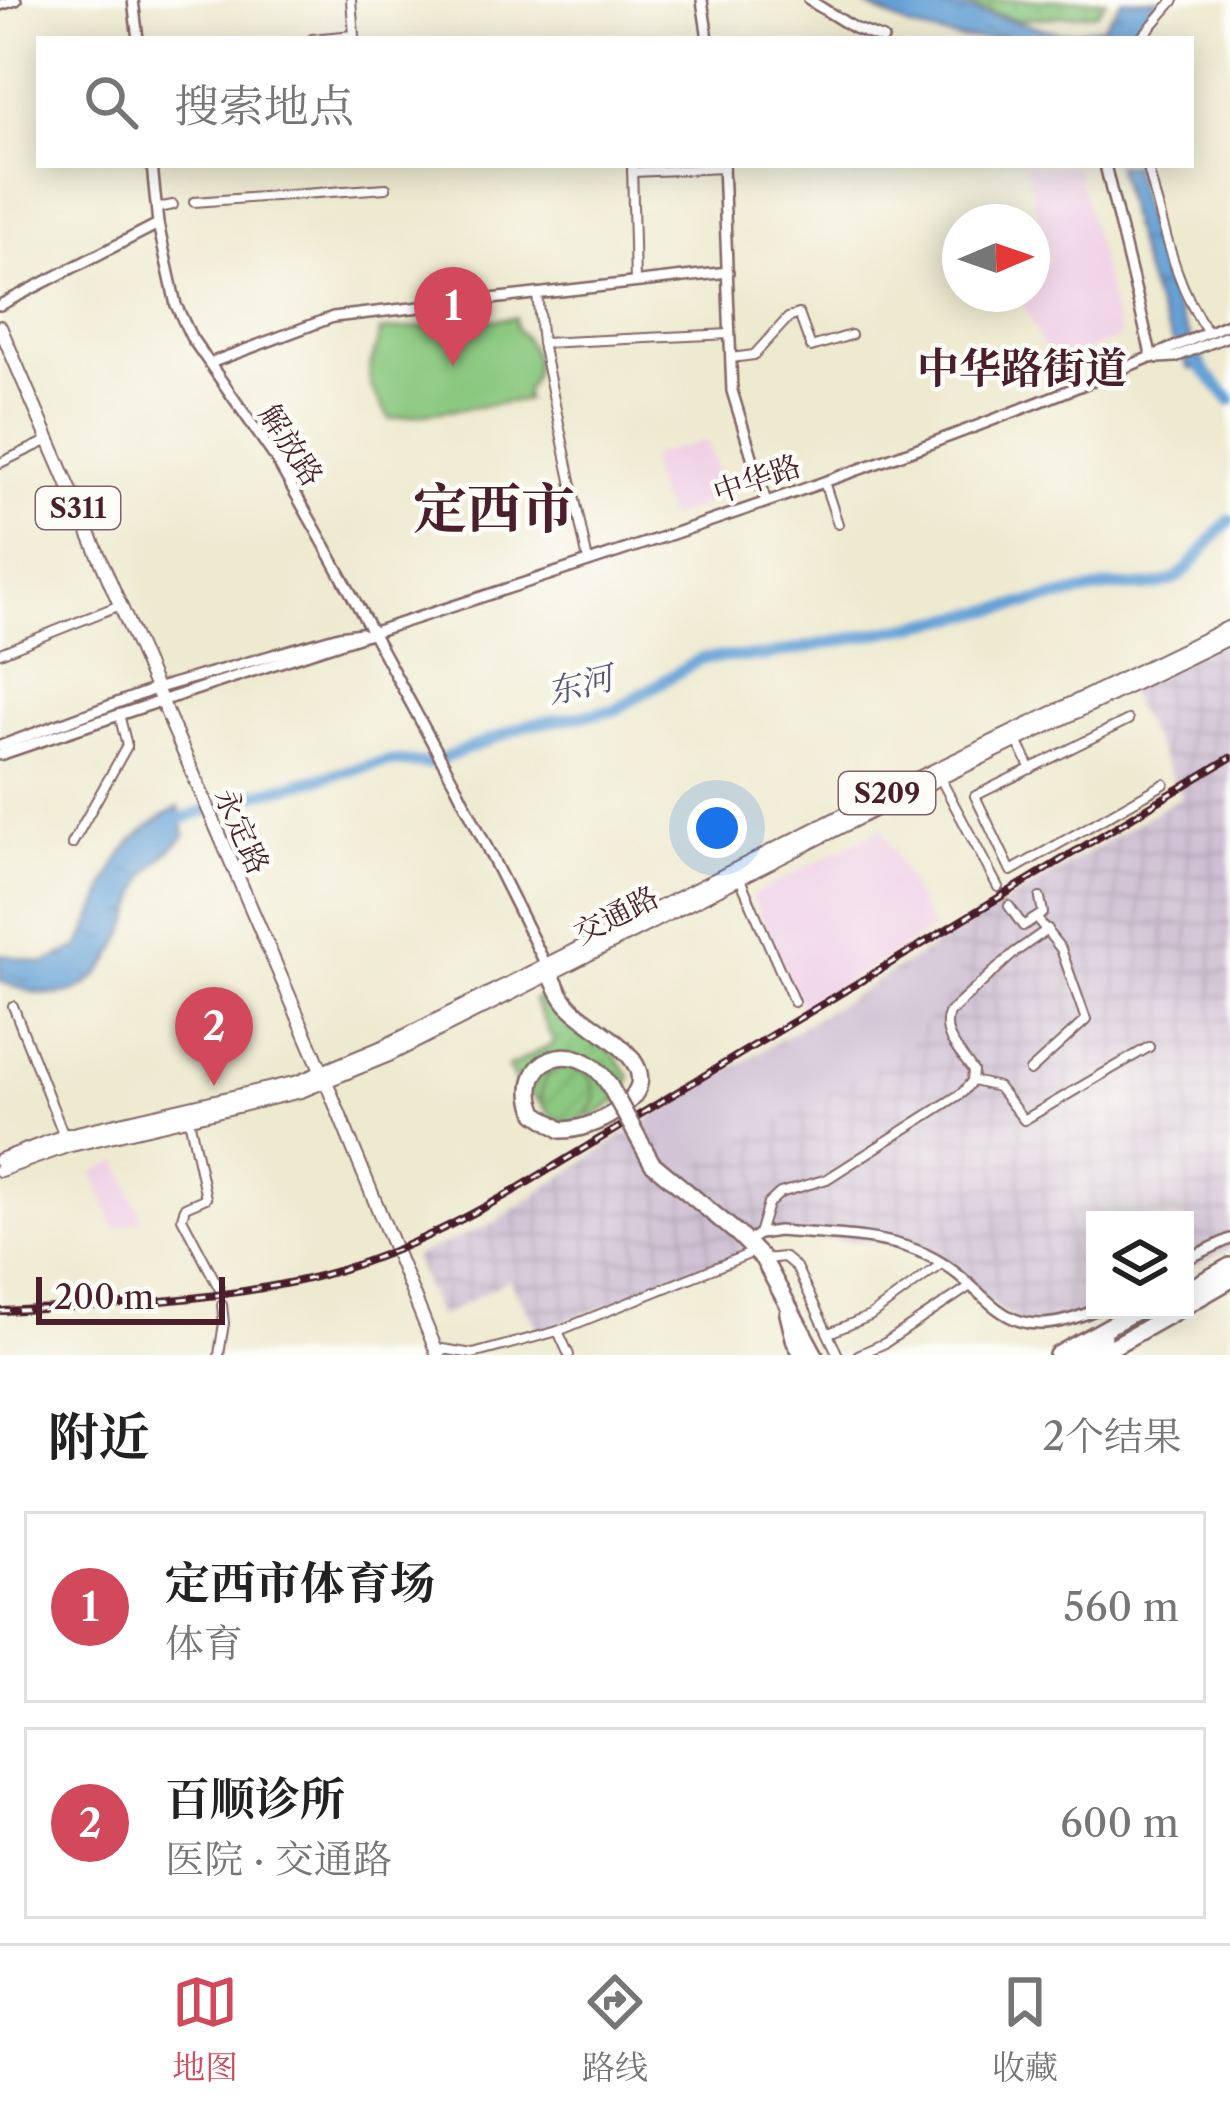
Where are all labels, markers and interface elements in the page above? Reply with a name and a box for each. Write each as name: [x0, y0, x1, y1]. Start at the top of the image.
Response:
search box: [36, 36, 1194, 168]
icon: search: [78, 69, 144, 135]
text: 搜索地点: [174, 78, 354, 134]
north arrow: [942, 204, 1050, 312]
pin: 1: [414, 267, 492, 366]
district label: 中华路街道: [917, 342, 1127, 394]
street label: 解放路: [251, 397, 331, 493]
street label: 中华路: [708, 447, 806, 511]
district label: 定西市: [413, 476, 575, 542]
road number: S311: [36, 487, 120, 529]
water label: 东河: [543, 656, 622, 713]
road number: S209: [839, 772, 935, 814]
street label: 永定路: [207, 782, 277, 880]
your location: [687, 798, 747, 858]
street label: 交通路: [568, 878, 664, 952]
pin: 2: [175, 987, 253, 1086]
map controls: [1086, 1211, 1194, 1319]
button: layers: [1086, 1211, 1194, 1319]
scale bar: [36, 1271, 225, 1324]
text: 200 m: [54, 1277, 154, 1318]
text: 附近: [48, 1406, 150, 1468]
text: 2个结果: [1043, 1412, 1182, 1460]
text: 定西市体育场: [165, 1555, 435, 1611]
text: 1: [81, 1583, 99, 1631]
text: 560 m: [1064, 1583, 1179, 1631]
text: 体育: [165, 1619, 243, 1667]
text: 百顺诊所: [165, 1771, 345, 1827]
text: 2: [78, 1799, 102, 1847]
text: 600 m: [1060, 1799, 1179, 1847]
text: 医院 · 交通路: [165, 1835, 392, 1883]
tab: 地图: [172, 1969, 238, 2088]
tab: 路线: [582, 1969, 648, 2088]
tab: 收藏: [992, 1969, 1058, 2088]

